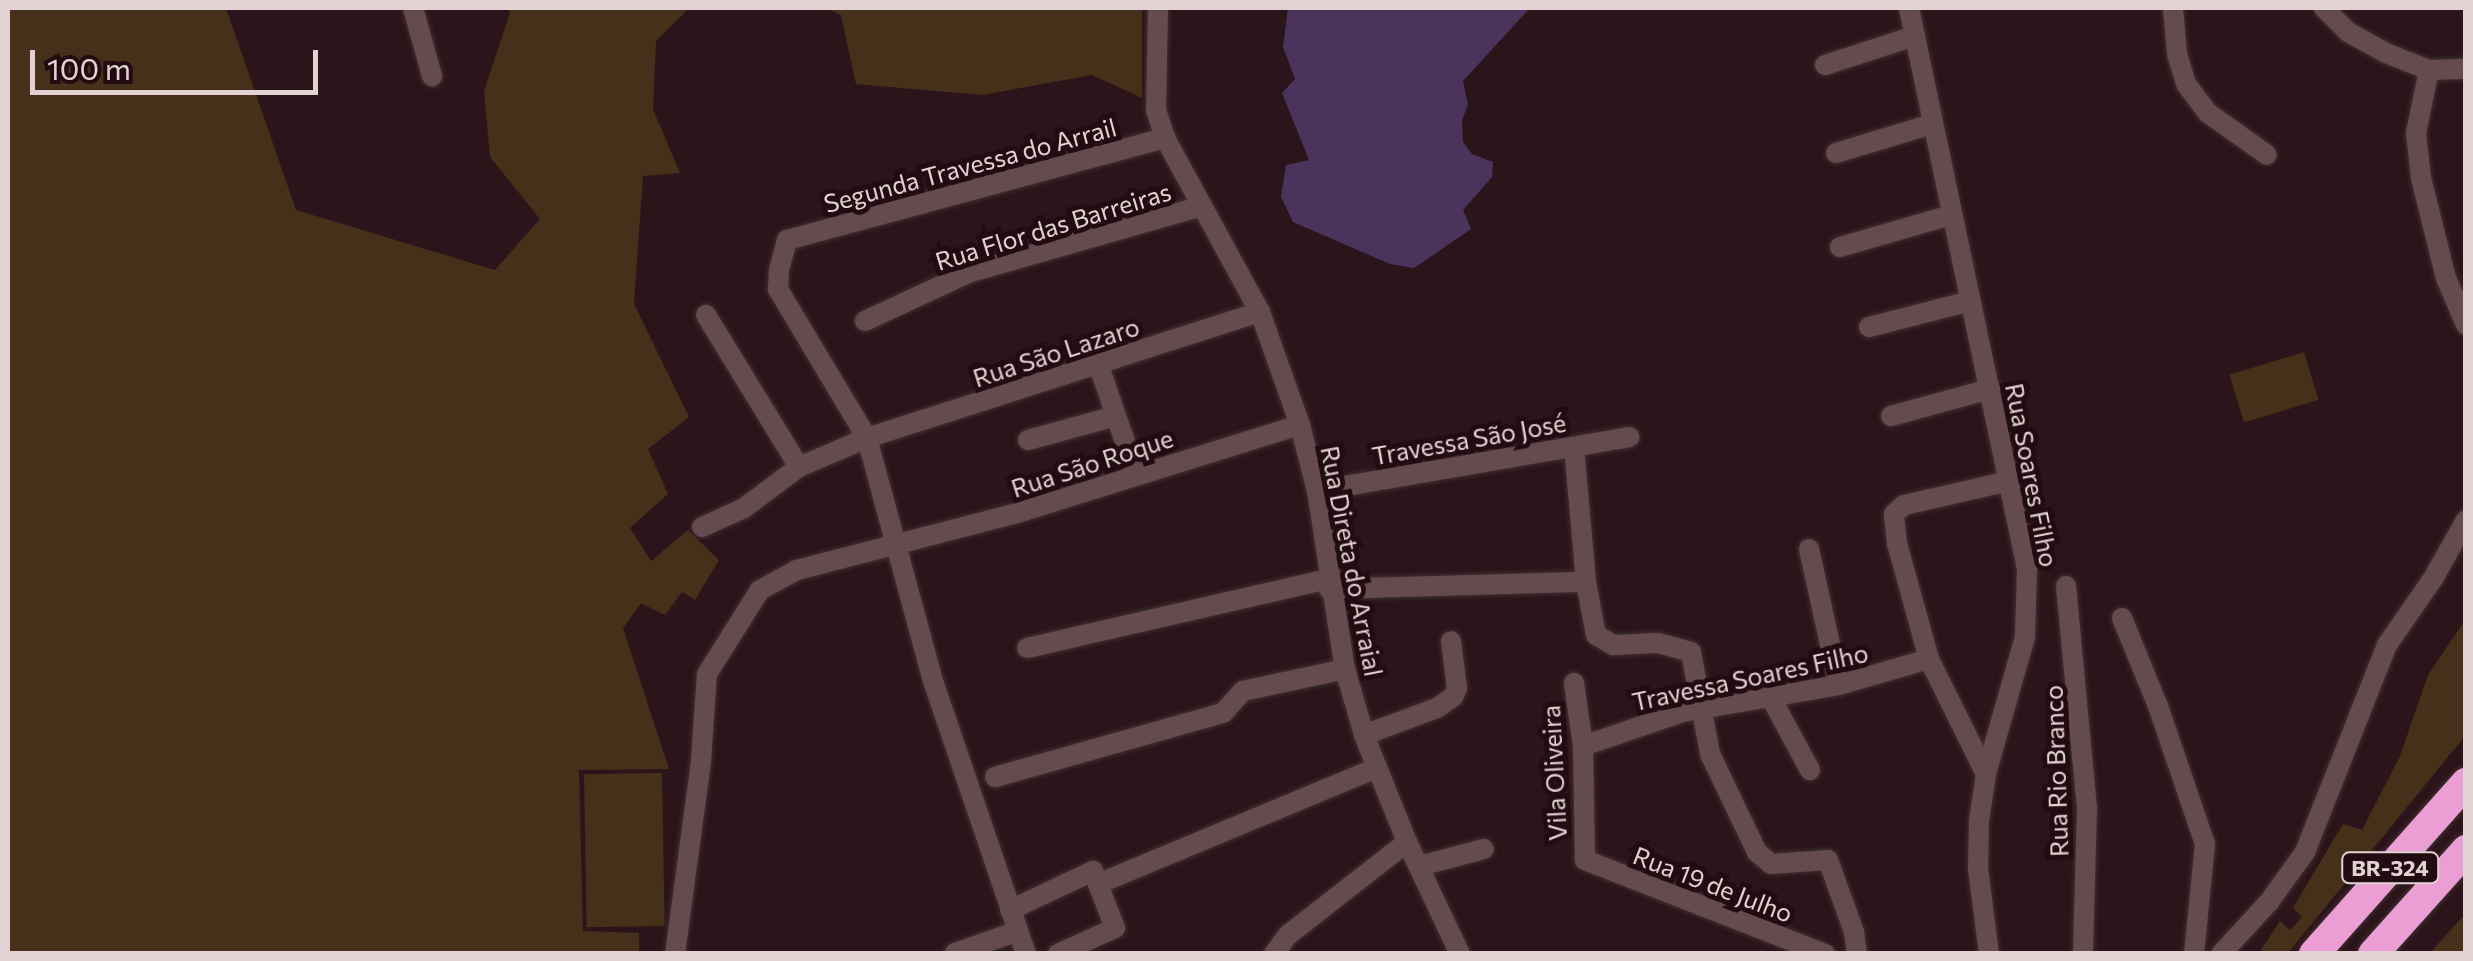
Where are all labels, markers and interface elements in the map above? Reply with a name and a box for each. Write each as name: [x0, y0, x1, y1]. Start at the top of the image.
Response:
scale bar: [35, 30, 322, 92]
text: 100 m: [47, 49, 131, 86]
street label: Segunda Travessa do Arrail: [820, 111, 1120, 219]
street label: Rua Flor das Barreiras: [931, 176, 1175, 276]
street label: Rua São Lazaro: [969, 311, 1143, 393]
street label: Rua Soares Filho: [1999, 381, 2065, 569]
street label: Travessa São José: [1370, 407, 1568, 471]
street label: Rua São Roque: [1007, 423, 1177, 503]
street label: Rua Direta do Arraial: [1315, 443, 1389, 679]
street label: Travessa Soares Filho: [1629, 637, 1871, 717]
street label: Rua Rio Branco: [2038, 685, 2074, 857]
street label: Vila Oliveira: [1535, 704, 1573, 842]
street label: Rua 19 de Julho: [1629, 840, 1797, 928]
road number: BR-324: [2340, 851, 2440, 885]

